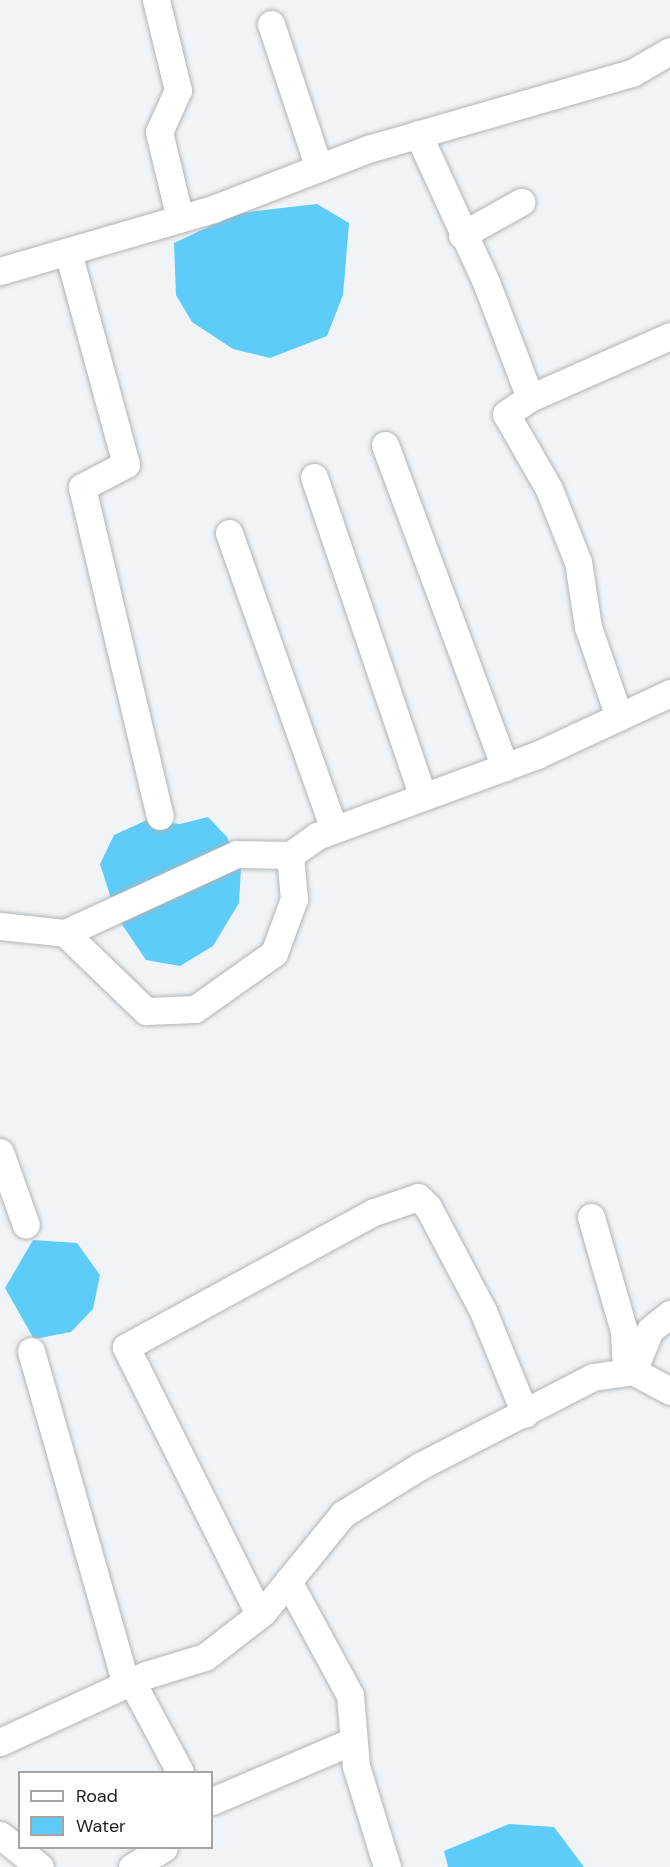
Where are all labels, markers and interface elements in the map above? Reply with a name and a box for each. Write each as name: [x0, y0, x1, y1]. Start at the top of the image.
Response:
legend: [18, 1771, 213, 1849]
text: Road: [76, 1784, 118, 1808]
text: Water: [76, 1814, 126, 1838]

